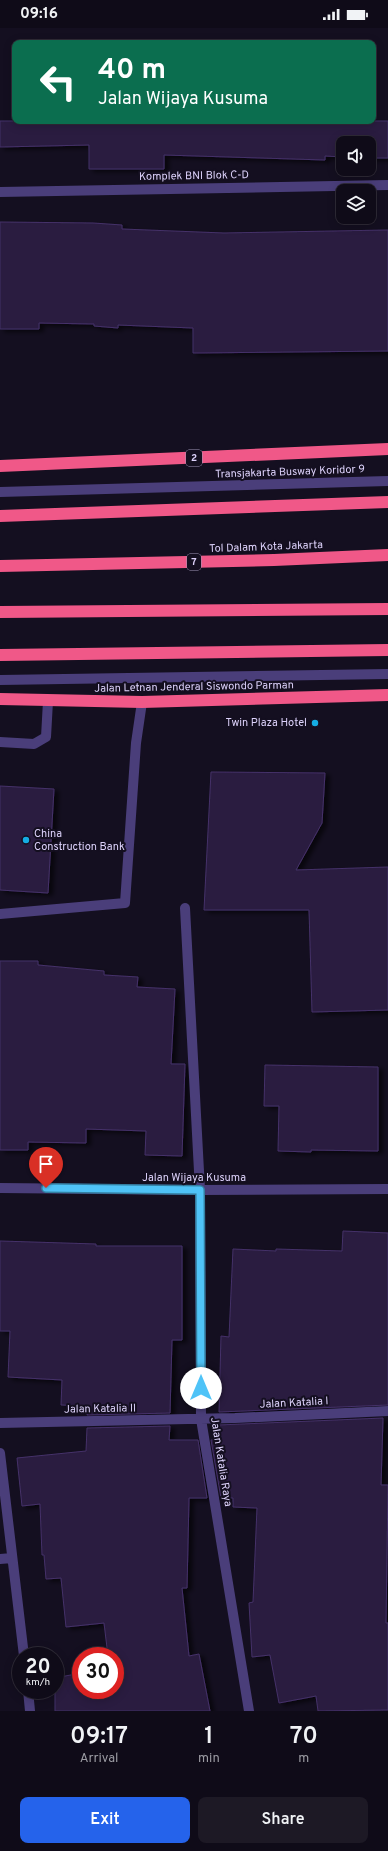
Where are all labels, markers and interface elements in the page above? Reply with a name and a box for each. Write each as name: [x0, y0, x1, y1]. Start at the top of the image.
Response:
text: 09:16: [20, 5, 58, 24]
text: 40 m: [98, 53, 166, 89]
icon: left: [32, 56, 84, 108]
text: Jalan Wijaya Kusuma: [98, 88, 268, 111]
map controls: [336, 136, 376, 224]
button: sound: [336, 136, 376, 176]
street label: Komplek BNI Blok C-D: [139, 168, 249, 184]
button: layers: [336, 184, 376, 224]
road number: 2: [186, 450, 202, 466]
street label: Transjakarta Busway Koridor 9: [215, 462, 365, 482]
street label: Tol Dalam Kota Jakarta: [209, 538, 323, 556]
road number: 7: [187, 554, 201, 570]
street label: Jalan Letnan Jenderal Siswondo Parman: [94, 678, 294, 696]
place label: Twin Plaza Hotel: [225, 716, 307, 730]
marker: Twin Plaza Hotel: [310, 718, 320, 728]
place label: China Construction Bank: [34, 827, 125, 854]
marker: China Construction Bank: [21, 835, 31, 845]
pin: [29, 1147, 63, 1188]
icon: arrive: [35, 1153, 57, 1175]
street label: Jalan Wijaya Kusuma: [142, 1171, 246, 1185]
position arrow: [180, 1367, 222, 1409]
street label: Jalan Katalia I: [259, 1394, 329, 1412]
street label: Jalan Katalia II: [64, 1401, 136, 1417]
street label: Jalan Katalia Raya: [207, 1416, 235, 1508]
speed limit sign: 30: [72, 1647, 124, 1699]
text: 20: [25, 1655, 51, 1681]
text: km/h: [26, 1676, 50, 1689]
text: 09:17: [70, 1722, 128, 1752]
text: 1: [204, 1722, 214, 1752]
text: 70: [290, 1722, 318, 1752]
text: Arrival: [80, 1751, 118, 1767]
text: min: [198, 1751, 220, 1767]
text: m: [298, 1751, 309, 1767]
button: Exit: [20, 1797, 190, 1843]
button: Share: [198, 1797, 368, 1843]

